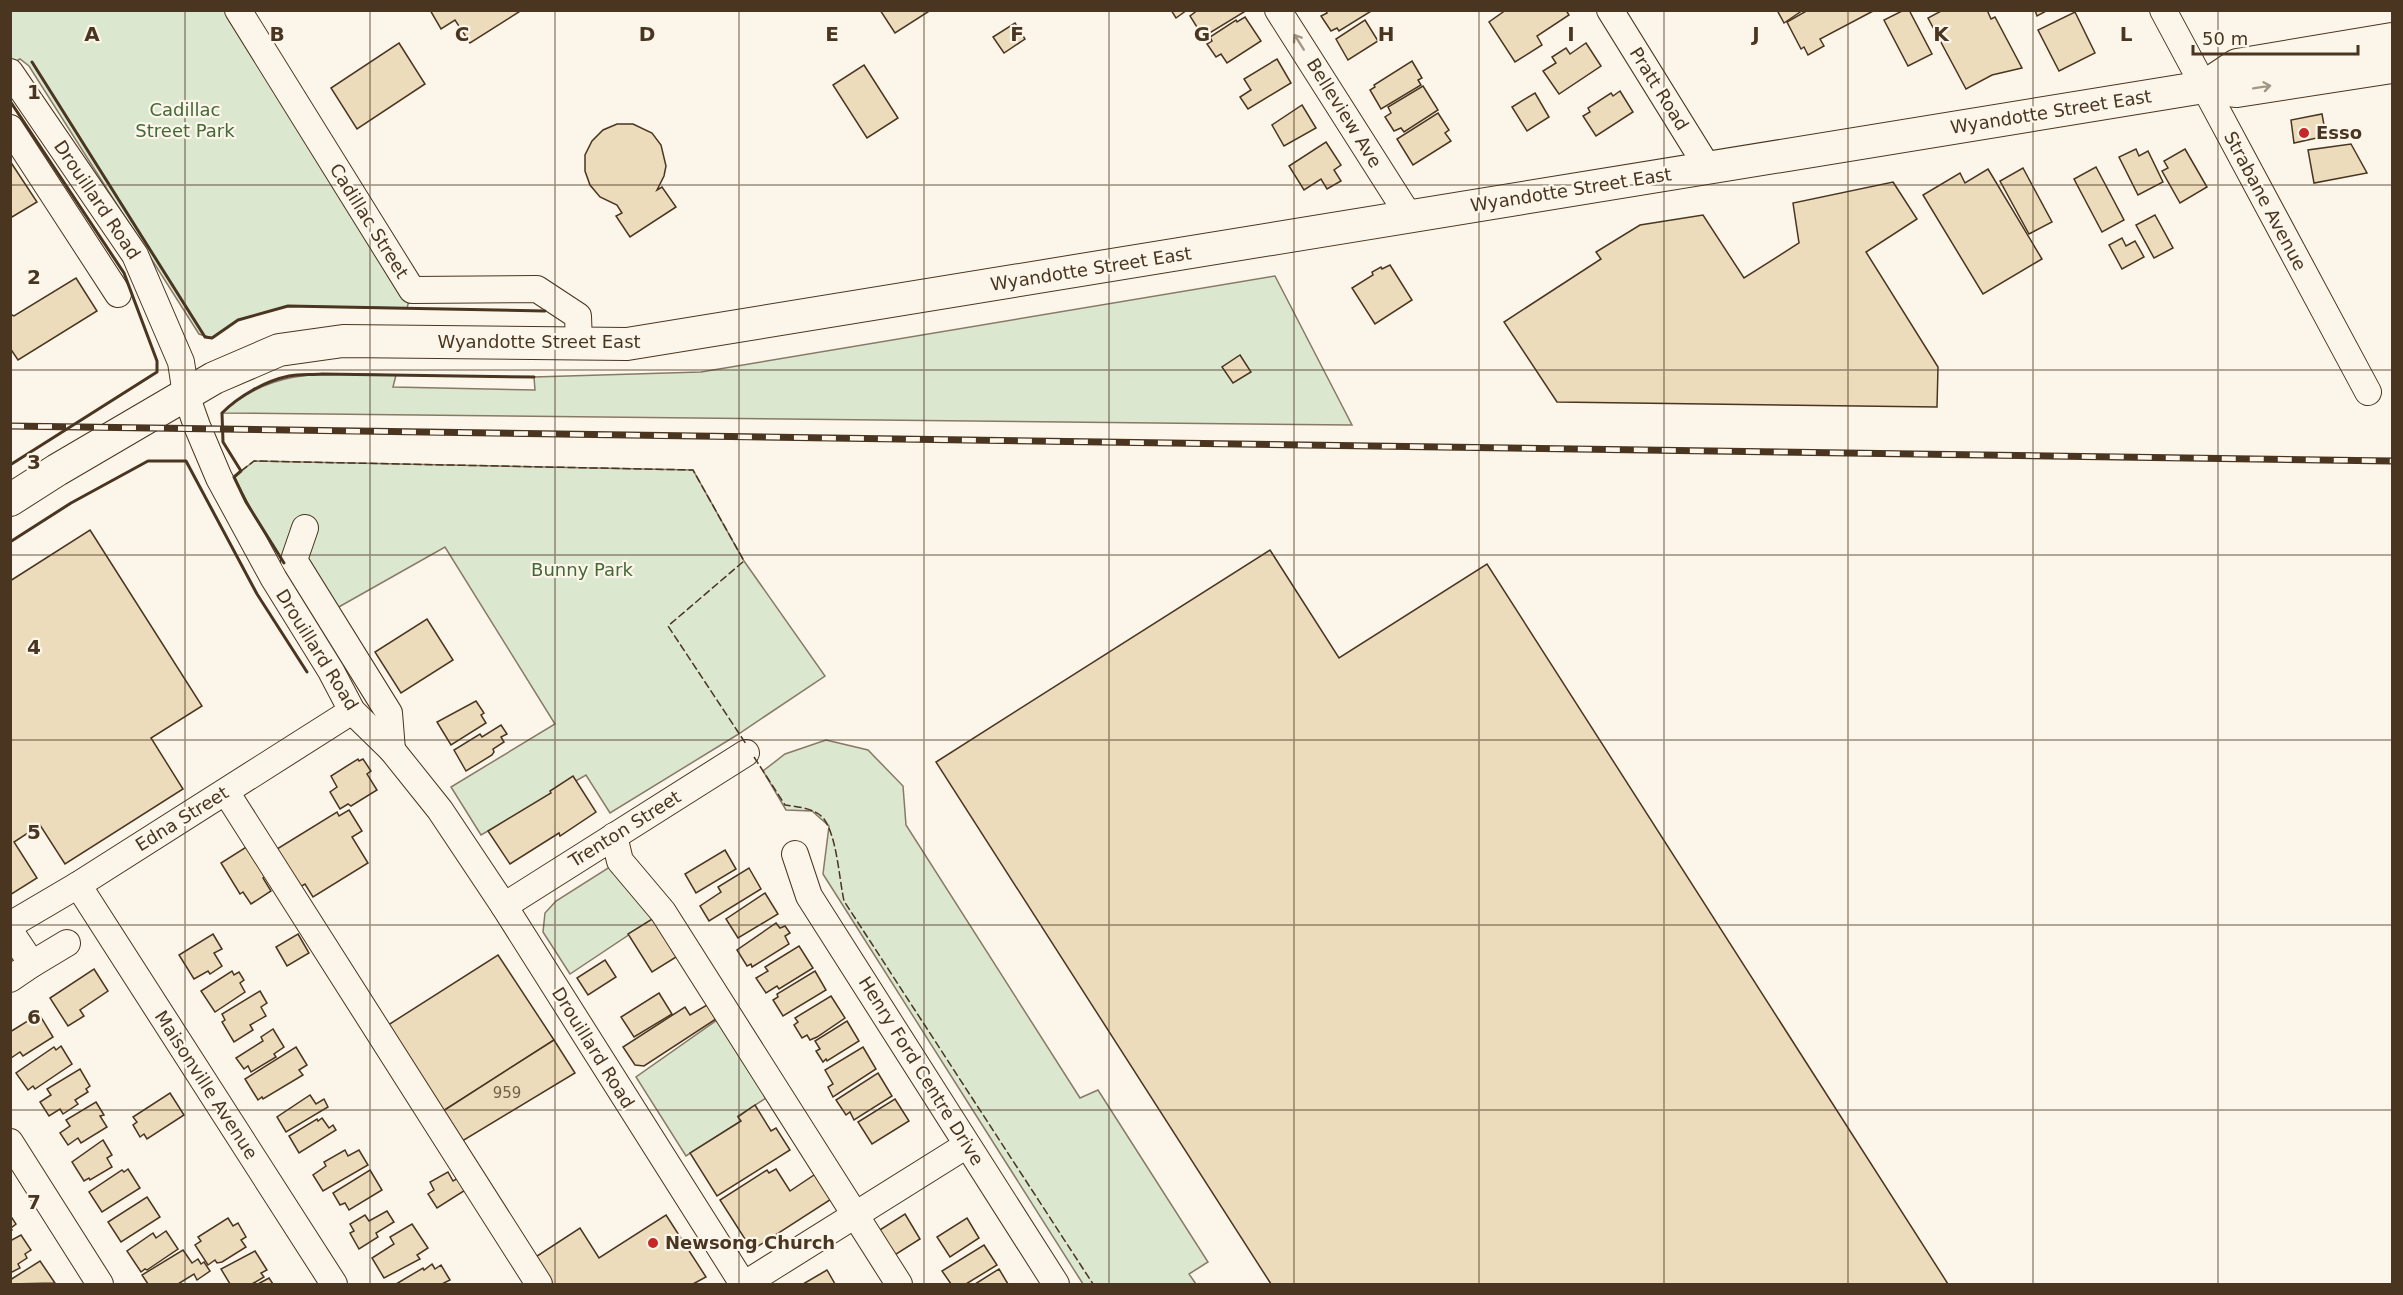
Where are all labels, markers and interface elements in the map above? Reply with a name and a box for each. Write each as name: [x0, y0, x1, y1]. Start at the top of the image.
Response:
scale bar: [2193, 18, 2358, 56]
text: A: [84, 22, 100, 46]
text: B: [269, 22, 285, 46]
text: C: [455, 22, 469, 46]
text: D: [639, 22, 655, 46]
text: E: [825, 22, 839, 46]
text: F: [1010, 22, 1024, 46]
text: G: [1194, 22, 1210, 46]
text: H: [1378, 22, 1394, 46]
text: I: [1567, 22, 1575, 46]
text: J: [1750, 22, 1760, 46]
text: K: [1933, 22, 1950, 46]
text: L: [2120, 22, 2133, 46]
text: 50 m: [2202, 28, 2248, 49]
one-way arrow: [1292, 34, 1305, 51]
street label: Pratt Road: [1626, 43, 1693, 134]
street label: Belleview Ave: [1302, 54, 1386, 171]
text: 1: [27, 80, 41, 104]
one-way arrow: [2251, 82, 2271, 93]
street label: Wyandotte Street East: [1949, 85, 2153, 138]
park label: Cadillac Street Park: [135, 99, 235, 141]
place label: Esso: [2316, 122, 2362, 143]
marker: Esso: [2297, 126, 2311, 140]
street label: Strabane Avenue: [2220, 128, 2311, 274]
street label: Drouillard Road: [50, 136, 145, 263]
street label: Cadillac Street: [326, 159, 413, 282]
street label: Wyandotte Street East: [1469, 163, 1673, 216]
street label: Wyandotte Street East: [989, 242, 1193, 295]
text: 2: [27, 265, 41, 289]
street label: Wyandotte Street East: [437, 331, 641, 352]
text: 3: [27, 450, 41, 474]
park label: Bunny Park: [531, 559, 633, 580]
street label: Drouillard Road: [272, 585, 363, 714]
text: 4: [27, 635, 41, 659]
street label: Edna Street: [131, 782, 232, 855]
street label: Trenton Street: [564, 786, 684, 872]
text: 5: [27, 820, 41, 844]
street label: Henry Ford Centre Drive: [855, 972, 988, 1169]
street label: Drouillard Road: [548, 983, 639, 1112]
text: 6: [27, 1005, 41, 1029]
street label: Maisonville Avenue: [151, 1007, 262, 1163]
house number: 959: [493, 1084, 521, 1102]
text: 7: [27, 1190, 41, 1214]
place label: Newsong Church: [665, 1232, 835, 1253]
marker: Newsong Church: [646, 1236, 660, 1250]

